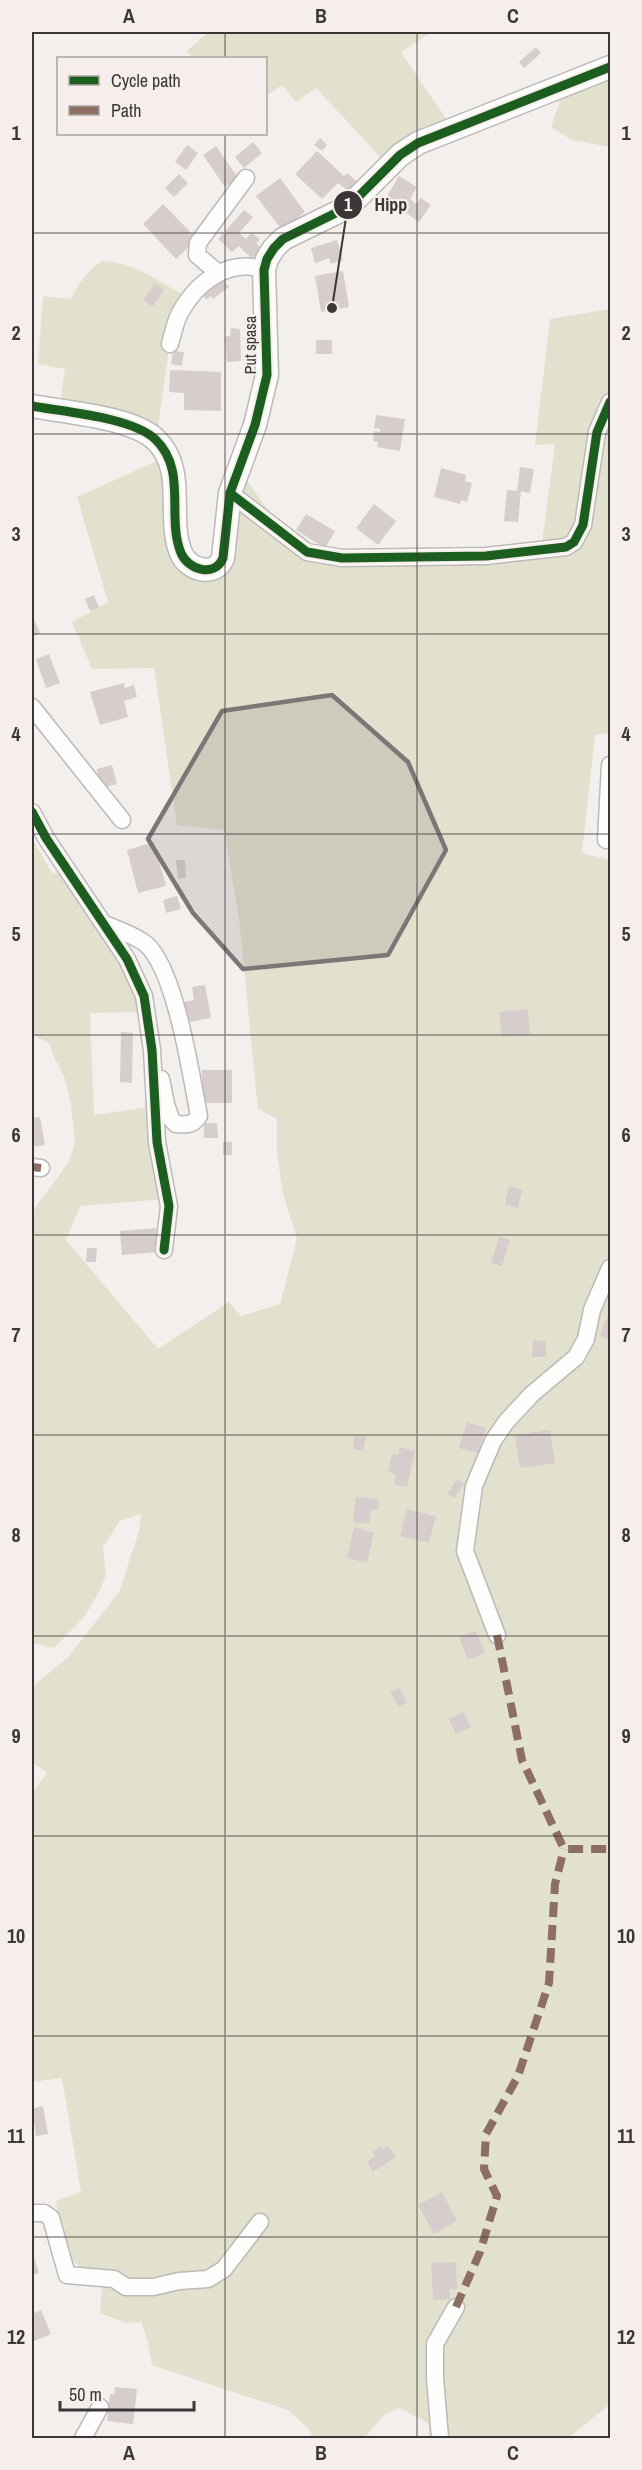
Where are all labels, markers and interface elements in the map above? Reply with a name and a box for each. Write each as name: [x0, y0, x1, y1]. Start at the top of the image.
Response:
text: A: [123, 2, 135, 29]
text: B: [315, 2, 327, 29]
text: C: [507, 2, 519, 29]
legend: [57, 57, 267, 135]
text: Cycle path: [111, 68, 181, 93]
text: Path: [111, 98, 141, 123]
text: 1: [11, 119, 21, 146]
text: 1: [621, 119, 631, 146]
callout: Hipp: [333, 187, 420, 223]
text: 1: [344, 192, 353, 217]
text: Hipp: [375, 192, 407, 217]
street label: Put spasa: [239, 315, 261, 374]
text: 2: [11, 319, 21, 346]
text: 2: [621, 319, 631, 346]
text: 3: [11, 520, 21, 547]
text: 3: [621, 520, 631, 547]
text: 4: [11, 720, 21, 747]
text: 4: [621, 720, 631, 747]
text: 5: [11, 920, 21, 947]
text: 5: [621, 920, 631, 947]
text: 6: [11, 1121, 21, 1148]
text: 6: [621, 1121, 631, 1148]
text: 7: [11, 1321, 21, 1348]
text: 7: [621, 1321, 631, 1348]
text: 8: [11, 1521, 21, 1548]
text: 8: [621, 1521, 631, 1548]
text: 9: [11, 1722, 21, 1749]
text: 9: [621, 1722, 631, 1749]
text: 10: [7, 1922, 25, 1949]
text: 10: [617, 1922, 635, 1949]
text: 11: [7, 2122, 26, 2149]
text: 11: [617, 2122, 636, 2149]
text: 12: [7, 2323, 25, 2350]
text: 12: [617, 2323, 635, 2350]
scale bar: [60, 2374, 194, 2412]
text: 50 m: [69, 2382, 102, 2407]
text: A: [123, 2439, 135, 2466]
text: B: [315, 2439, 327, 2466]
text: C: [507, 2439, 519, 2466]

